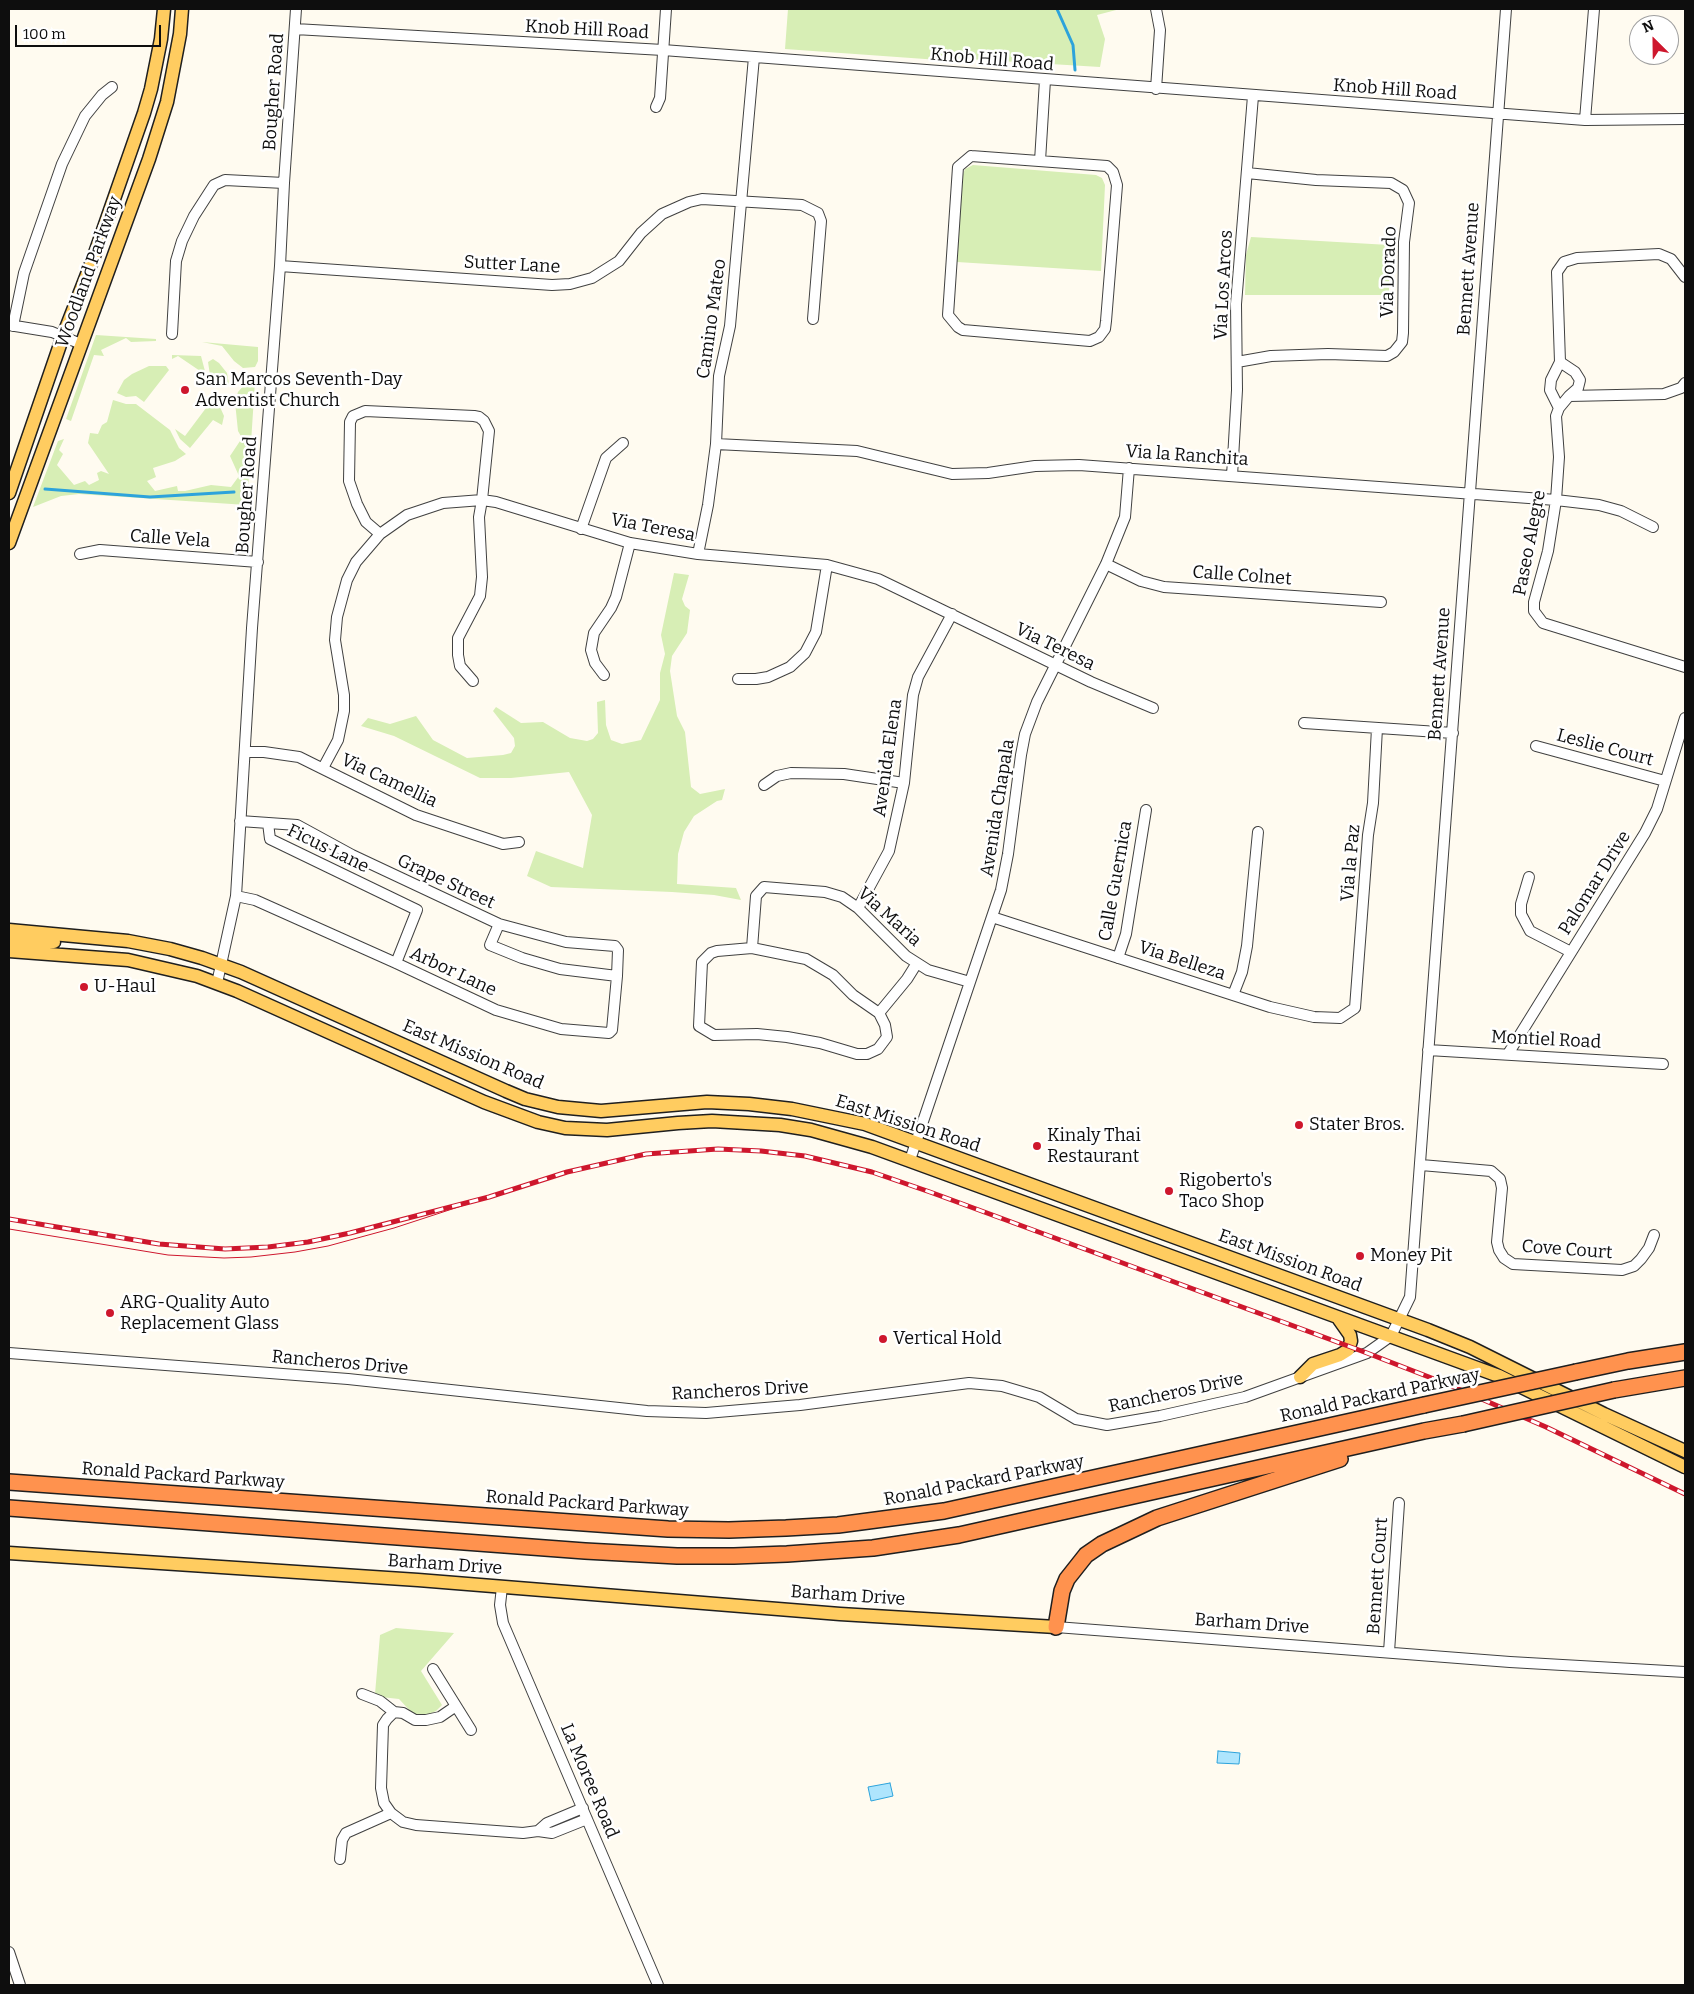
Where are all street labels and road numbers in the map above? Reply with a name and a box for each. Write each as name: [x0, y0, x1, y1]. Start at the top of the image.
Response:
street label: Knob Hill Road: [524, 16, 650, 44]
street label: Bougher Road: [259, 33, 289, 151]
street label: Knob Hill Road: [929, 44, 1055, 76]
street label: Knob Hill Road: [1332, 75, 1458, 105]
street label: Woodland Parkway: [52, 193, 126, 351]
street label: Bennett Avenue: [1454, 202, 1484, 336]
street label: Via Dorado: [1377, 226, 1401, 318]
street label: Via Los Arcos: [1210, 229, 1238, 341]
street label: Sutter Lane: [463, 252, 561, 278]
street label: Camino Mateo: [693, 258, 731, 380]
street label: Bougher Road: [232, 436, 262, 554]
street label: Via la Ranchita: [1125, 441, 1249, 471]
street label: Paseo Alegre: [1509, 488, 1551, 598]
street label: Via Teresa: [609, 509, 697, 547]
street label: Calle Vela: [129, 525, 211, 553]
street label: Calle Colnet: [1192, 562, 1292, 590]
street label: Bennett Avenue: [1425, 607, 1455, 741]
street label: Via Teresa: [1012, 619, 1098, 675]
street label: Avenida Elena: [869, 698, 907, 818]
street label: Leslie Court: [1554, 725, 1656, 771]
street label: Avenida Chapala: [976, 738, 1020, 878]
street label: Via Camellia: [337, 749, 441, 813]
street label: Calle Guernica: [1095, 819, 1137, 943]
street label: Ficus Lane: [284, 820, 372, 878]
street label: Via la Paz: [1337, 824, 1365, 902]
street label: Palomar Drive: [1554, 827, 1636, 939]
street label: Grape Street: [394, 850, 498, 914]
street label: Via Maria: [853, 883, 925, 951]
street label: Via Belleza: [1136, 937, 1228, 985]
street label: Arbor Lane: [406, 943, 500, 1001]
street label: East Mission Road: [399, 1016, 547, 1094]
street label: Montiel Road: [1490, 1026, 1602, 1054]
street label: East Mission Road: [833, 1090, 983, 1158]
street label: East Mission Road: [1215, 1225, 1365, 1297]
street label: Cove Court: [1521, 1236, 1613, 1264]
street label: Rancheros Drive: [271, 1346, 409, 1380]
street label: Ronald Packard Parkway: [1278, 1364, 1482, 1428]
street label: Rancheros Drive: [1107, 1368, 1245, 1418]
street label: Rancheros Drive: [671, 1377, 809, 1405]
street label: Ronald Packard Parkway: [882, 1451, 1086, 1511]
street label: Ronald Packard Parkway: [81, 1458, 285, 1494]
street label: Ronald Packard Parkway: [485, 1486, 689, 1522]
street label: Bennett Court: [1363, 1517, 1393, 1635]
street label: Barham Drive: [387, 1550, 503, 1580]
street label: Barham Drive: [790, 1581, 906, 1611]
street label: Barham Drive: [1194, 1609, 1310, 1639]
street label: La Moree Road: [555, 1720, 623, 1842]

